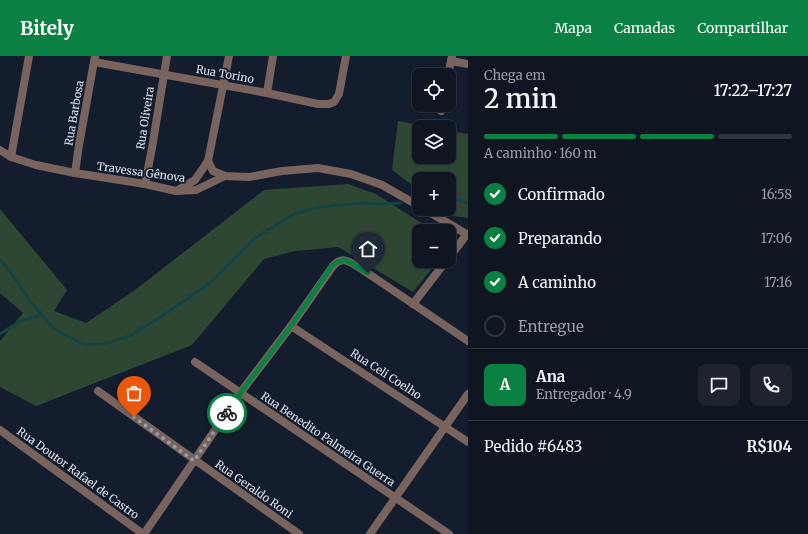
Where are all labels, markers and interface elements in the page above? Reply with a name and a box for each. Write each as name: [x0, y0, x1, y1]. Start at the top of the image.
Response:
text: Bitely: [20, 16, 74, 40]
text: Mapa: [554, 19, 592, 37]
text: Camadas: [614, 19, 675, 37]
text: Compartilhar: [697, 19, 788, 37]
street label: Rua Torino: [195, 62, 256, 86]
text: Chega em: [484, 67, 545, 84]
map controls: [412, 68, 456, 268]
button: locate: [412, 68, 456, 112]
street label: Rua Barbosa: [61, 79, 87, 147]
text: 17:22–17:27: [714, 81, 792, 100]
text: 2 min: [484, 82, 557, 115]
street label: Rua Oliveira: [133, 85, 157, 151]
button: layers: [412, 120, 456, 164]
text: A caminho · 160 m: [484, 145, 597, 162]
street label: Travessa Gênova: [96, 159, 186, 185]
button: +: [412, 172, 456, 216]
icon: check: [484, 183, 506, 205]
text: Confirmado: [518, 185, 605, 204]
text: 16:58: [761, 186, 792, 203]
button: −: [412, 224, 456, 268]
icon: check: [484, 227, 506, 249]
text: Preparando: [518, 229, 602, 248]
text: 17:06: [761, 230, 792, 247]
pin: [351, 232, 385, 273]
icon: home: [357, 238, 379, 260]
icon: check: [484, 271, 506, 293]
text: A caminho: [518, 273, 596, 292]
text: 17:16: [764, 274, 792, 291]
text: Entregue: [518, 317, 584, 336]
street label: Rua Celi Coelho: [348, 346, 425, 402]
button: chat: [698, 364, 740, 406]
button: phone: [750, 364, 792, 406]
text: Ana: [536, 367, 565, 386]
text: A: [500, 375, 510, 394]
pin: [117, 376, 151, 417]
icon: bag: [123, 382, 145, 404]
text: Entregador · 4.9: [536, 386, 632, 403]
street label: Rua Benedito Palmeira Guerra: [258, 389, 398, 489]
courier: [207, 393, 247, 433]
icon: bike: [216, 402, 238, 424]
street label: Rua Doutor Rafael de Castro: [14, 424, 142, 522]
text: Pedido #6483: [484, 437, 582, 456]
text: R$104: [746, 437, 792, 456]
street label: Rua Geraldo Roni: [212, 457, 296, 521]

